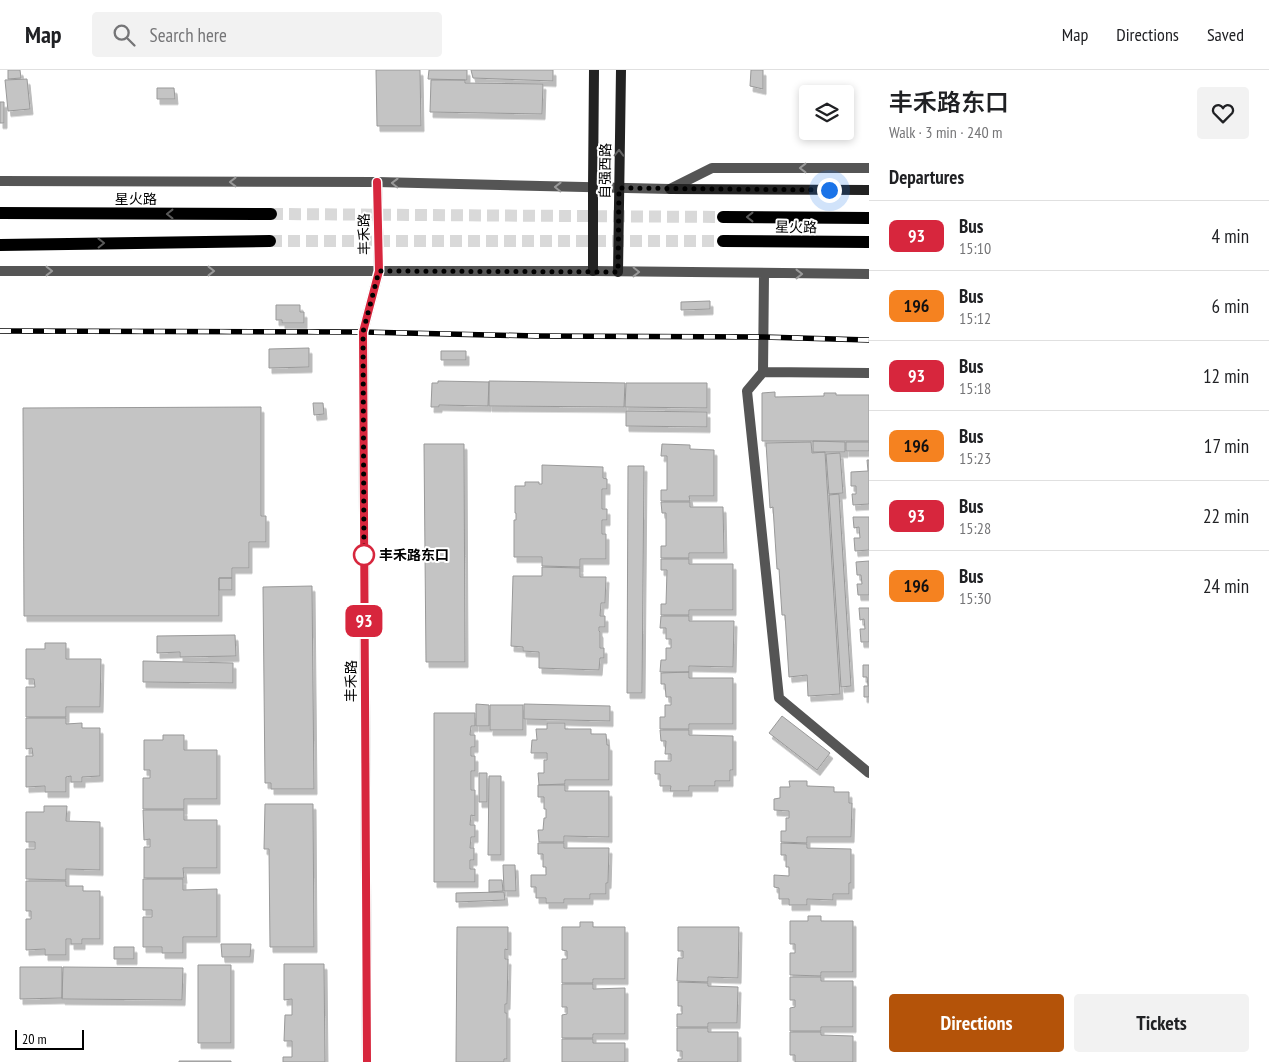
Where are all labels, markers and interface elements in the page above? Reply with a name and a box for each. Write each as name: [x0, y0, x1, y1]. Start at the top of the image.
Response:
search box: [92, 12, 442, 57]
text: Map: [25, 19, 62, 50]
icon: search: [110, 21, 138, 49]
text: Search here: [150, 23, 227, 47]
text: Map: [1062, 23, 1088, 46]
text: Directions: [1116, 23, 1179, 46]
text: Saved: [1207, 23, 1244, 46]
map controls: [799, 85, 854, 140]
button: layers: [799, 85, 854, 140]
text: 丰禾路东口: [889, 87, 1009, 118]
button: heart: [1197, 87, 1249, 139]
text: Walk · 3 min · 240 m: [889, 122, 1002, 142]
street label: 自强西路: [596, 143, 614, 199]
one-way arrow: [614, 149, 624, 156]
one-way arrow: [799, 163, 806, 173]
text: Departures: [889, 165, 964, 189]
one-way arrow: [229, 177, 236, 187]
one-way arrow: [391, 178, 399, 188]
your location: [817, 178, 842, 203]
one-way arrow: [554, 182, 562, 192]
street label: 星火路: [115, 190, 157, 208]
one-way arrow: [165, 209, 173, 219]
one-way arrow: [746, 212, 754, 222]
street label: 丰禾路: [355, 213, 373, 255]
text: Bus: [959, 214, 983, 238]
street label: 星火路: [775, 218, 817, 236]
text: 93: [908, 224, 925, 247]
text: 4 min: [1212, 224, 1249, 248]
one-way arrow: [97, 238, 105, 249]
text: 15:10: [959, 238, 991, 258]
one-way arrow: [45, 266, 53, 276]
one-way arrow: [208, 266, 215, 276]
one-way arrow: [632, 267, 640, 277]
one-way arrow: [795, 269, 803, 279]
text: Bus: [959, 284, 983, 308]
text: 196: [904, 294, 929, 317]
text: 6 min: [1212, 294, 1249, 318]
text: 15:12: [959, 308, 991, 328]
text: Bus: [959, 354, 983, 378]
text: 93: [908, 364, 925, 387]
text: 12 min: [1203, 364, 1249, 388]
text: 15:18: [959, 378, 991, 398]
text: Bus: [959, 424, 983, 448]
text: 196: [904, 434, 929, 457]
text: 17 min: [1204, 434, 1249, 458]
text: 15:23: [959, 448, 991, 468]
text: Bus: [959, 494, 983, 518]
text: 93: [908, 504, 925, 527]
text: 22 min: [1203, 504, 1249, 528]
text: 15:28: [959, 518, 991, 538]
marker: 丰禾路东口: [353, 544, 375, 566]
place label: 丰禾路东口: [379, 546, 449, 564]
text: Bus: [959, 564, 983, 588]
text: 196: [904, 574, 929, 597]
text: 24 min: [1203, 574, 1249, 598]
text: 15:30: [959, 588, 991, 608]
line badge: 93: [342, 605, 386, 637]
text: 93: [355, 609, 373, 632]
street label: 丰禾路: [342, 660, 360, 702]
button: Directions: [889, 994, 1064, 1052]
button: Tickets: [1074, 994, 1249, 1052]
scale bar: [15, 1027, 84, 1050]
text: 20 m: [22, 1030, 47, 1048]

